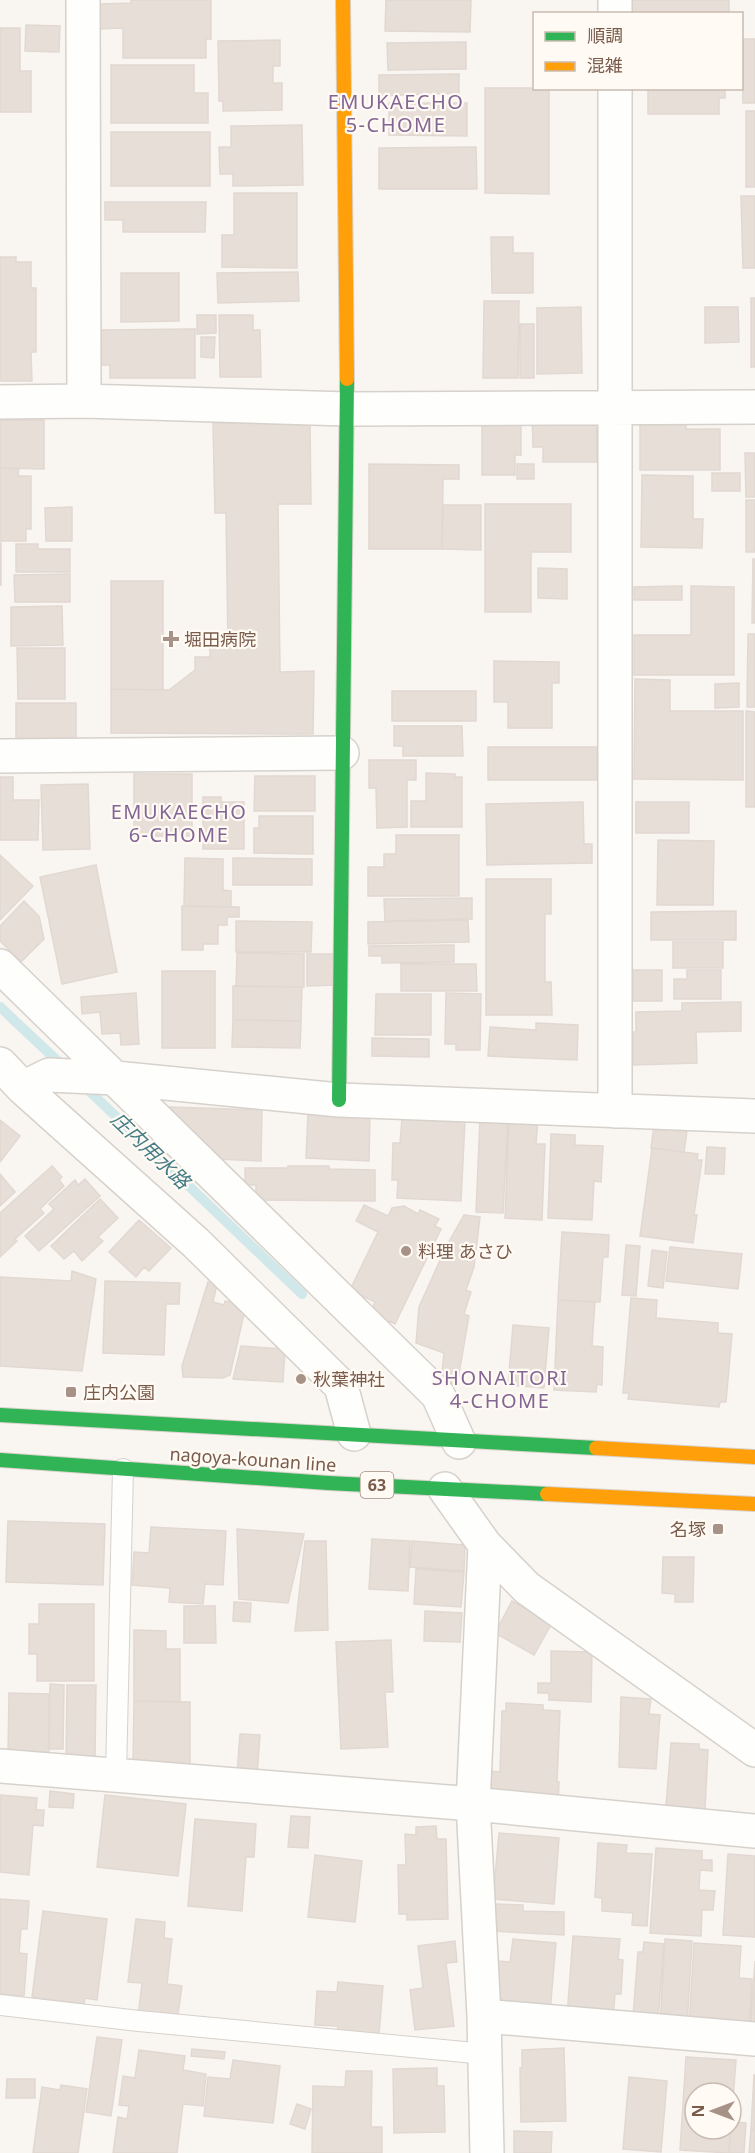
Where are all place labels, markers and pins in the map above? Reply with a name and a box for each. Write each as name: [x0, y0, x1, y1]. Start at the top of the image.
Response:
place label: 堀田病院: [184, 627, 256, 651]
marker: 堀田病院: [162, 630, 180, 648]
place label: 料理 あさひ: [418, 1239, 513, 1263]
marker: 料理 あさひ: [399, 1244, 413, 1258]
place label: 秋葉神社: [313, 1367, 385, 1391]
marker: 秋葉神社: [294, 1372, 308, 1386]
place label: 庄内公園: [83, 1380, 155, 1404]
marker: 庄内公園: [64, 1385, 78, 1399]
place label: 名塚: [670, 1517, 706, 1541]
marker: 名塚: [711, 1522, 725, 1536]

